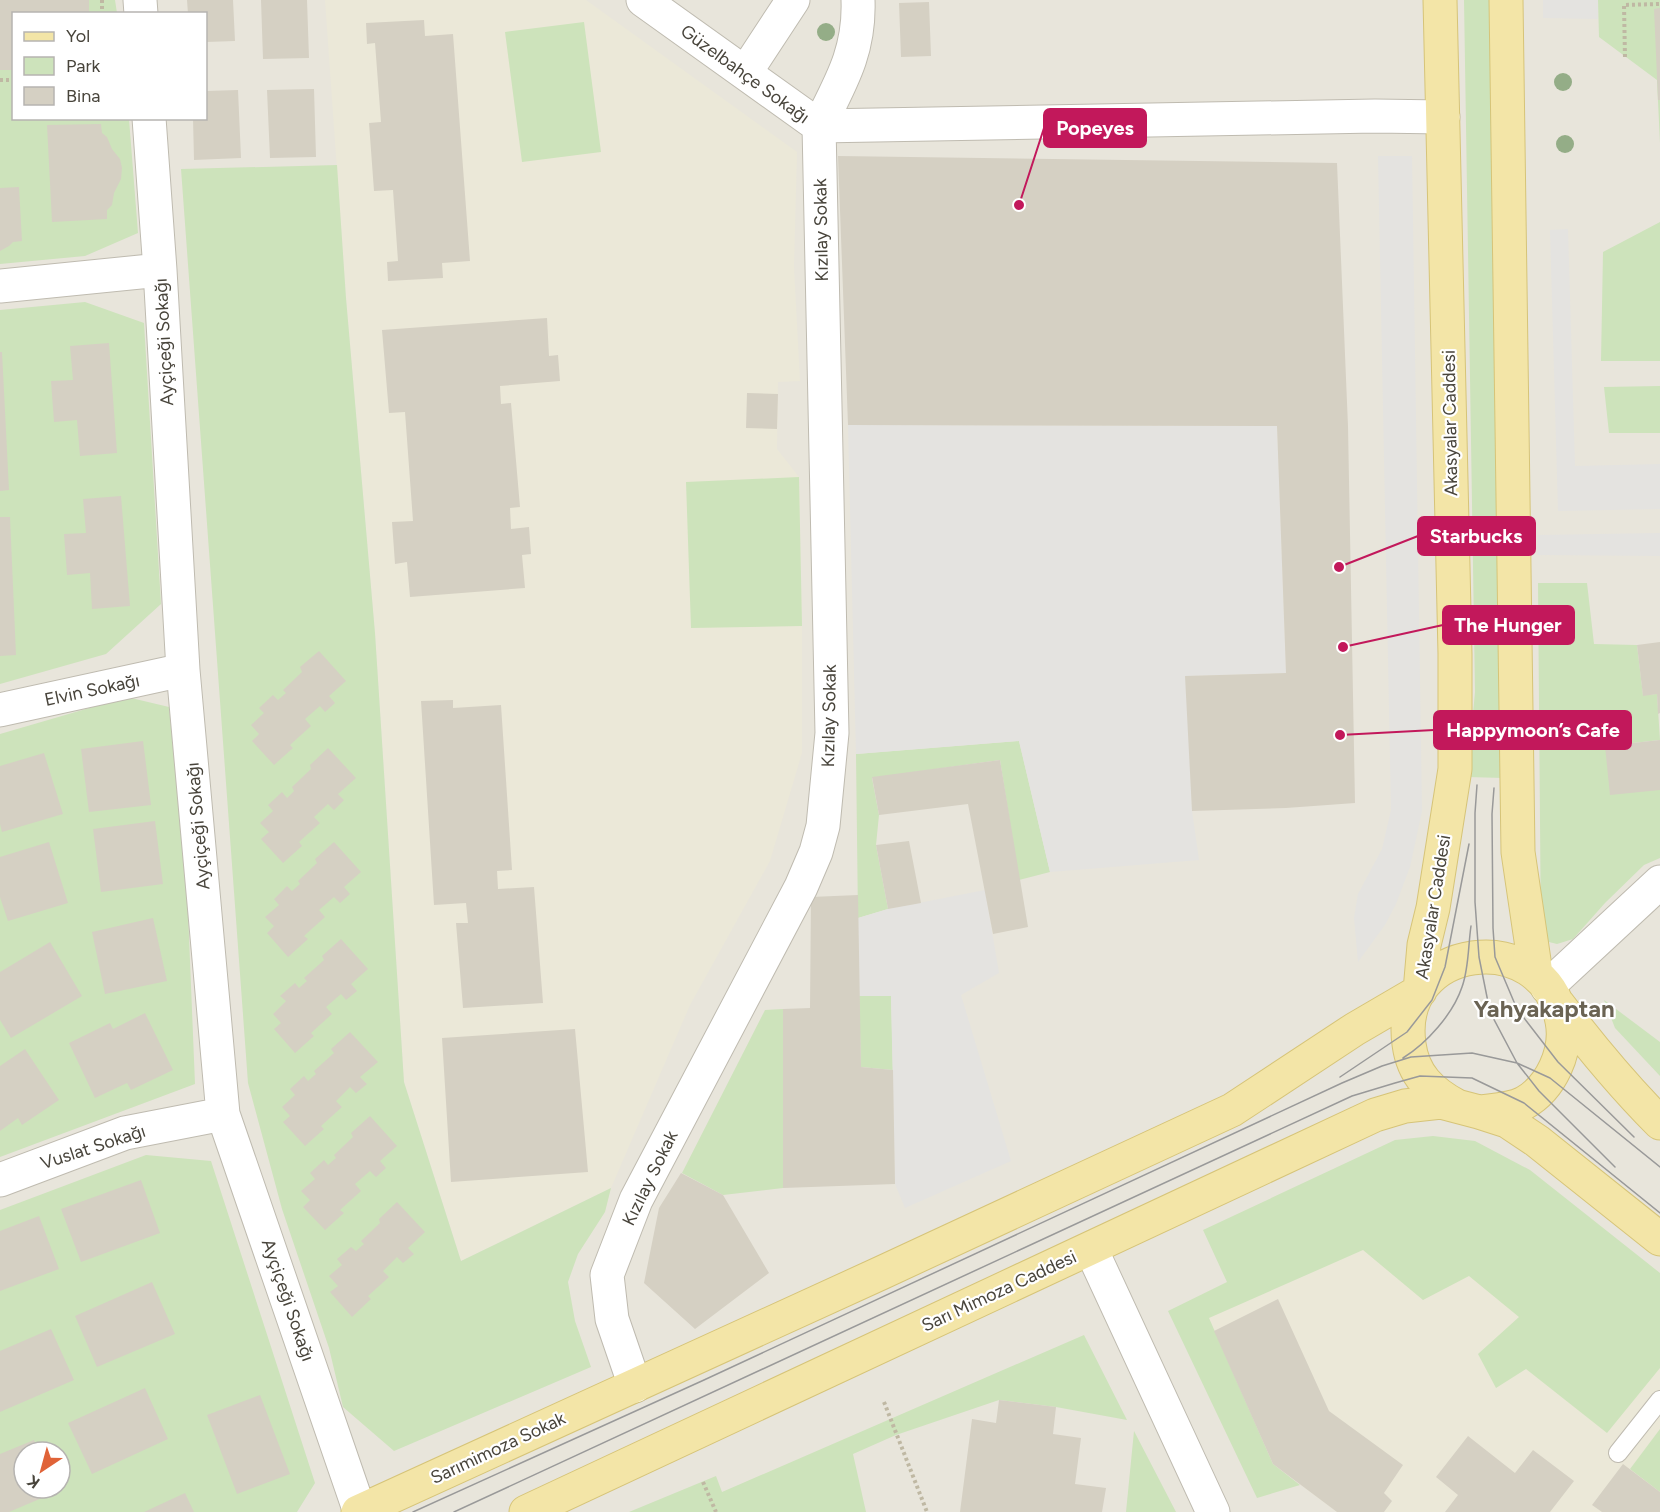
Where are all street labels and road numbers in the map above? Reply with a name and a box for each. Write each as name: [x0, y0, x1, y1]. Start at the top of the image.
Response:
street label: Güzelbahçe Sokağı: [676, 20, 814, 128]
street label: Kızılay Sokak: [809, 178, 833, 282]
street label: Ayçiçeği Sokağı: [150, 278, 178, 406]
street label: Akasyalar Caddesi: [1438, 350, 1462, 496]
street label: Kızılay Sokak: [817, 664, 841, 768]
street label: Elvin Sokağı: [42, 669, 142, 711]
street label: Ayçiçeği Sokağı: [181, 761, 215, 891]
street label: Akasyalar Caddesi: [1411, 833, 1455, 981]
street label: Vuslat Sokağı: [38, 1120, 148, 1174]
street label: Kızılay Sokak: [618, 1127, 683, 1229]
street label: Ayçiçeği Sokağı: [257, 1236, 319, 1364]
street label: Sarı Mimoza Caddesi: [918, 1245, 1080, 1337]
street label: Sarımimoza Sokak: [427, 1407, 569, 1489]

